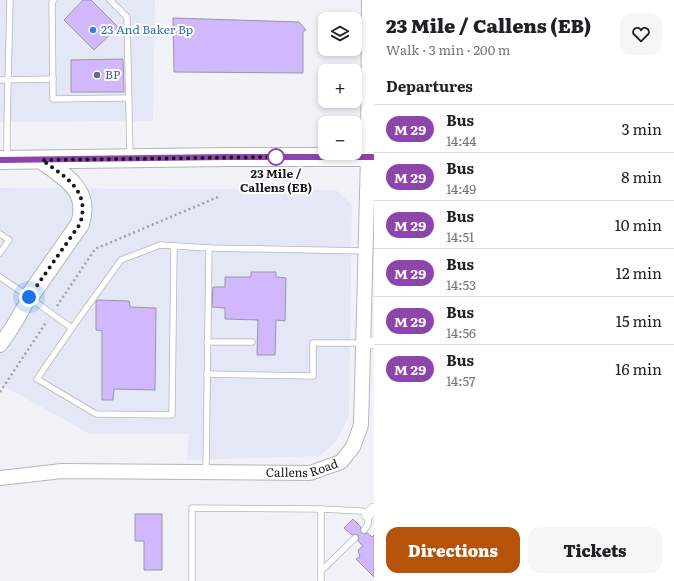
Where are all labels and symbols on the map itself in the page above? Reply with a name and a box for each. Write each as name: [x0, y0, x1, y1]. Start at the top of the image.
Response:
place label: 23 And Baker Bp: [101, 20, 193, 38]
marker: 23 And Baker Bp: [88, 25, 98, 35]
place label: BP: [105, 65, 120, 83]
marker: BP: [92, 70, 102, 80]
marker: 23 Mile / Callens (EB): [267, 148, 285, 166]
place label: 23 Mile / Callens (EB): [240, 164, 312, 196]
your location: [19, 287, 39, 307]
street label: Callens Road: [266, 454, 341, 481]

